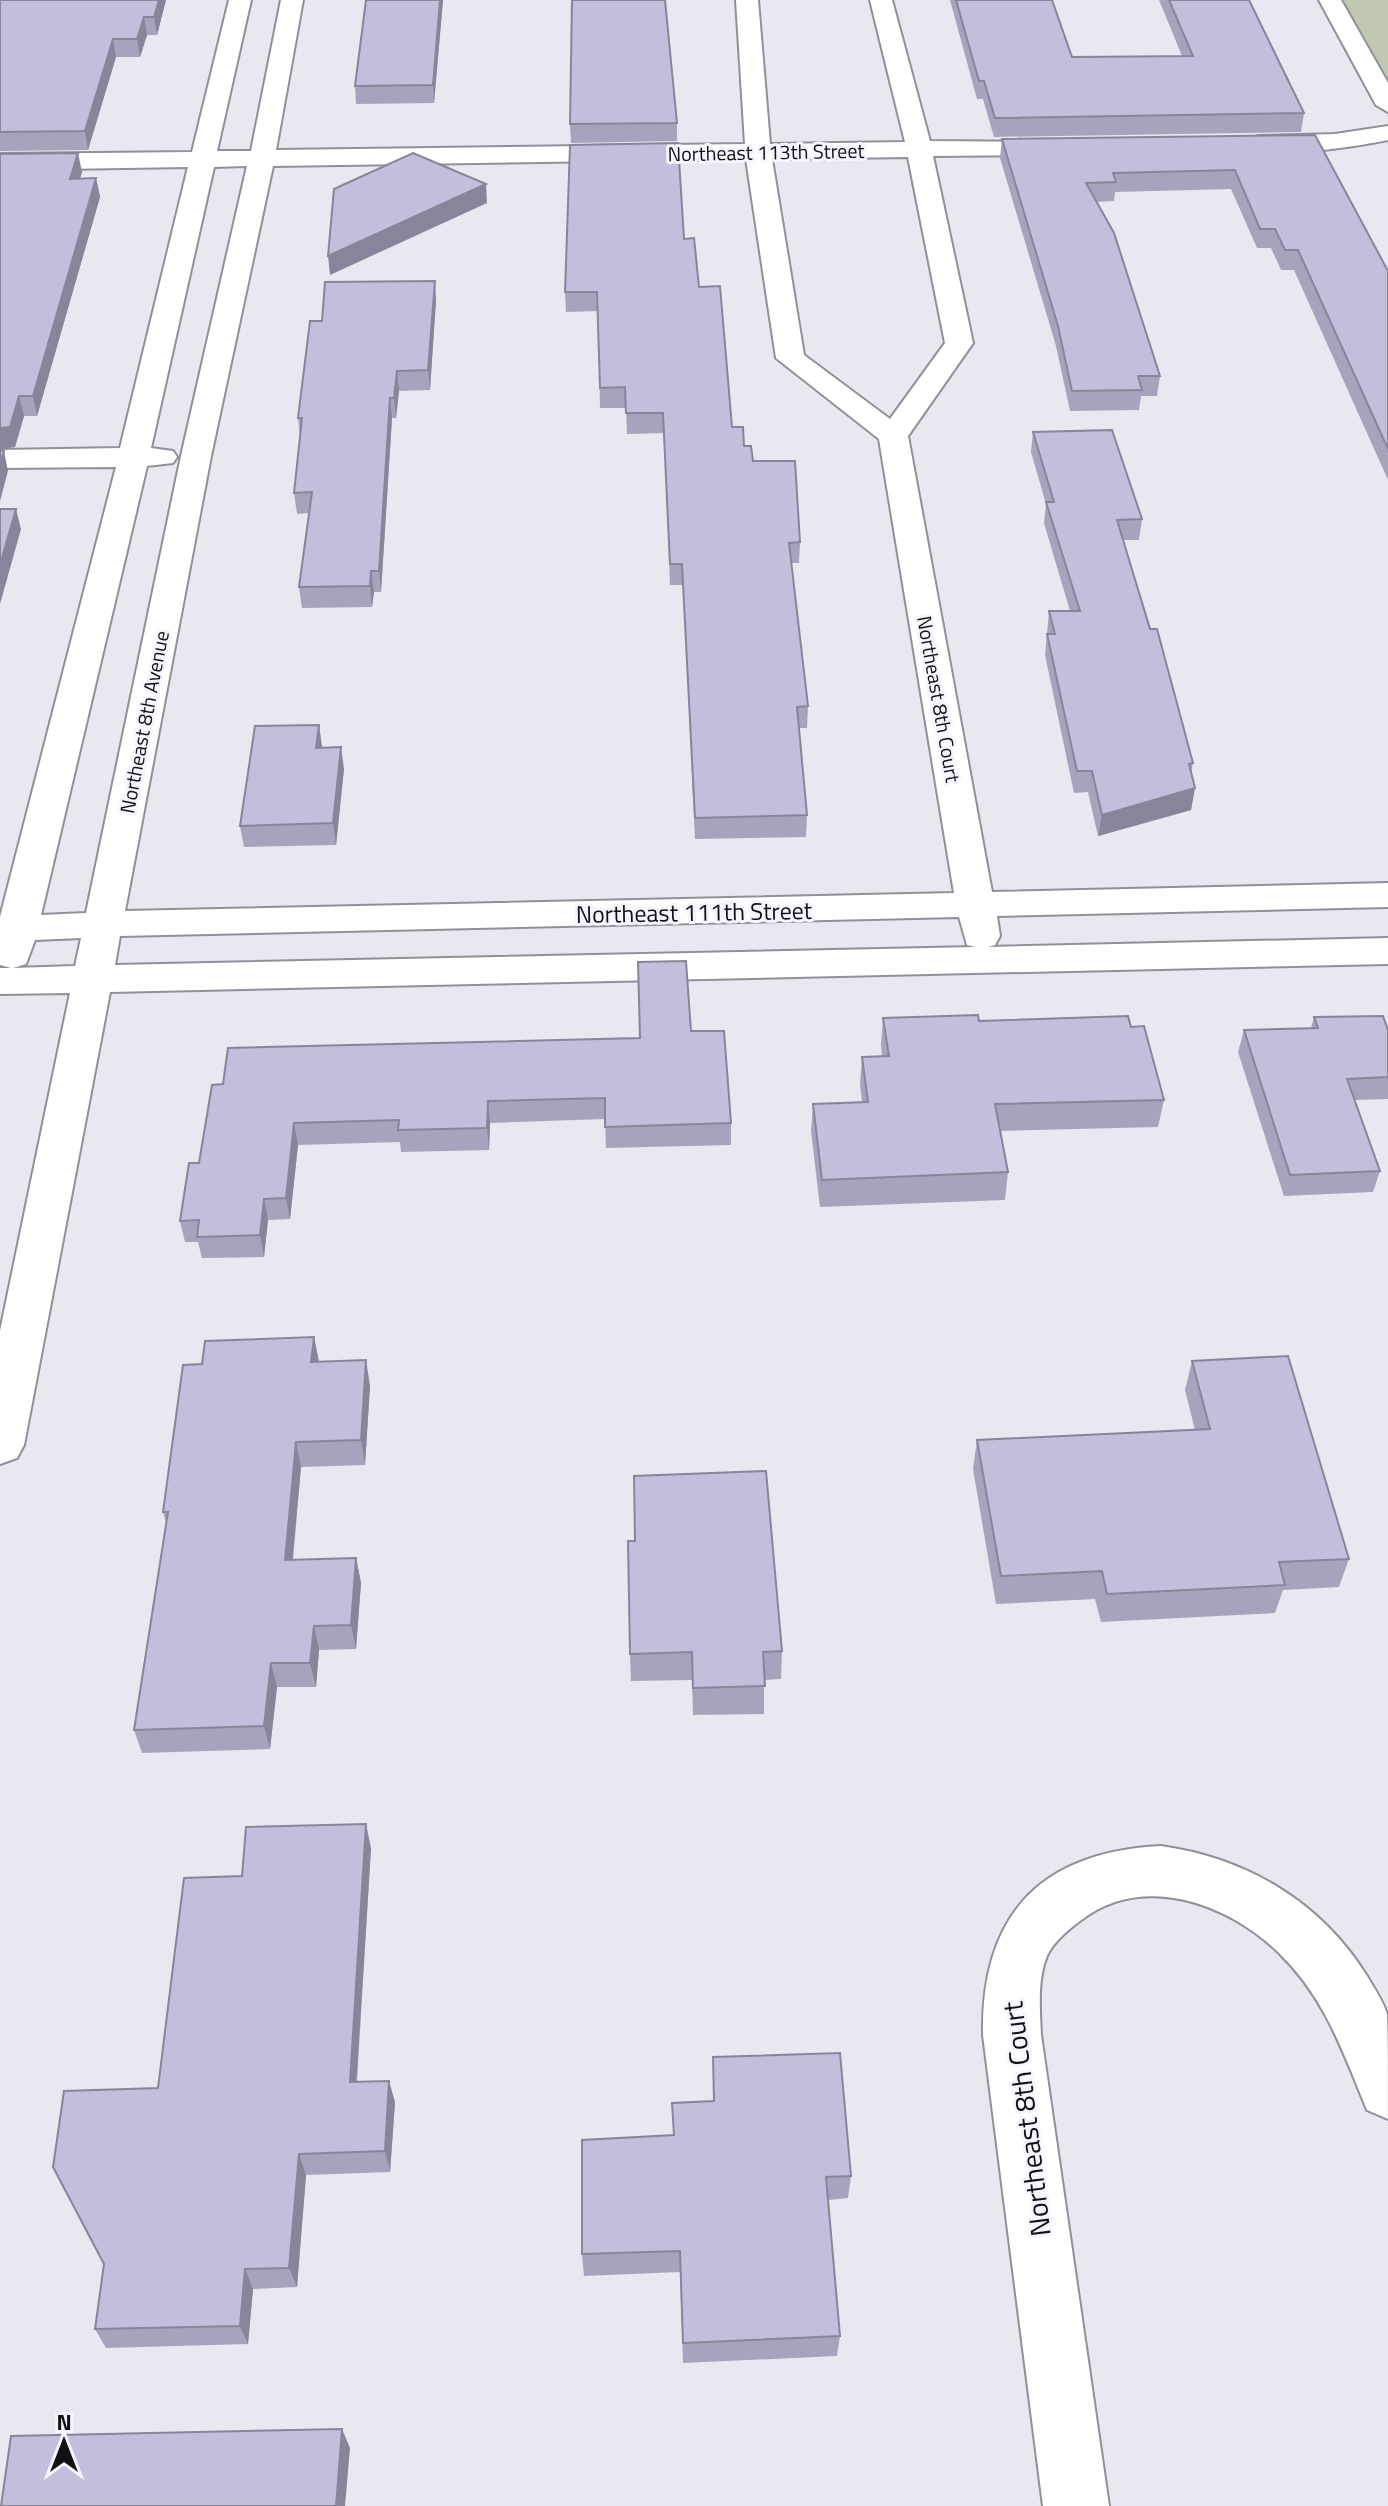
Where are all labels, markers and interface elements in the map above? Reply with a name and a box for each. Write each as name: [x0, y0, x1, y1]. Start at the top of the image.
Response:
street label: Northeast 113th Street: [667, 135, 865, 169]
street label: Northeast 8th Court: [909, 613, 969, 785]
street label: Northeast 8th Avenue: [111, 628, 177, 816]
street label: Northeast 111th Street: [576, 892, 813, 932]
street label: Northeast 8th Court: [990, 1999, 1062, 2239]
north arrow: [24, 2402, 104, 2482]
text: N: [56, 2405, 72, 2439]

